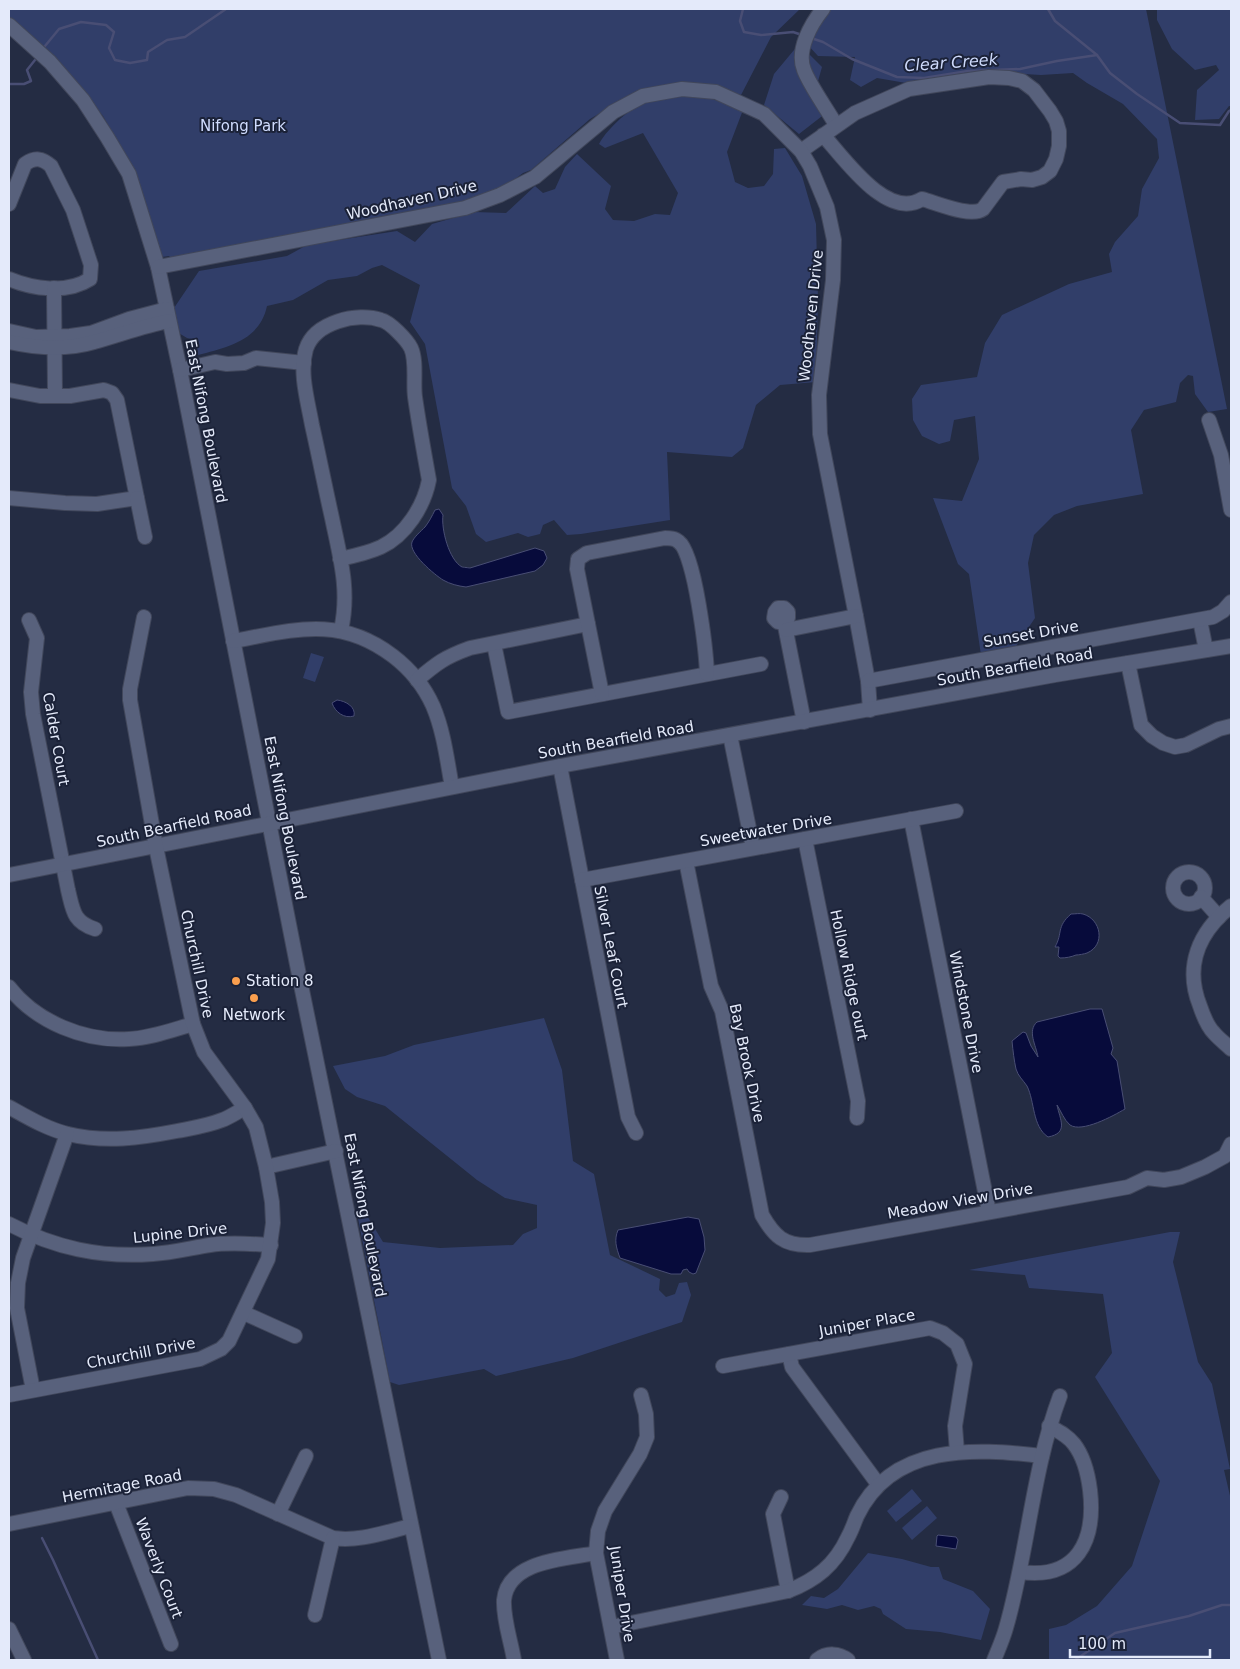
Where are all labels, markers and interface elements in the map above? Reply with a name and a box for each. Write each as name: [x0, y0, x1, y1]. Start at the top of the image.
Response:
water label: Clear Creek: [904, 50, 999, 75]
park label: Nifong Park: [200, 117, 286, 135]
street label: Woodhaven Drive: [345, 176, 479, 224]
street label: Woodhaven Drive: [795, 249, 827, 383]
street label: East Nifong Boulevard: [181, 337, 231, 505]
street label: Sunset Drive: [982, 617, 1080, 651]
street label: South Bearfield Road: [936, 644, 1094, 690]
street label: Calder Court: [39, 691, 73, 787]
street label: South Bearfield Road: [537, 717, 695, 763]
street label: East Nifong Boulevard: [260, 734, 310, 902]
street label: South Bearfield Road: [95, 801, 253, 851]
street label: Sweetwater Drive: [699, 810, 833, 850]
street label: Silver Leaf Court: [590, 884, 632, 1010]
street label: Churchill Drive: [177, 908, 217, 1020]
street label: Hollow Ridge ourt: [826, 908, 872, 1042]
street label: Windstone Drive: [945, 949, 987, 1075]
place label: Station 8: [246, 972, 314, 990]
marker: Station 8: [230, 975, 242, 987]
marker: Network: [248, 992, 260, 1004]
street label: Bay Brook Drive: [726, 1002, 768, 1124]
place label: Network: [223, 1006, 286, 1024]
street label: East Nifong Boulevard: [340, 1131, 390, 1299]
street label: Meadow View Drive: [886, 1179, 1034, 1223]
street label: Lupine Drive: [132, 1219, 228, 1247]
street label: Juniper Place: [817, 1306, 916, 1340]
street label: Churchill Drive: [85, 1334, 197, 1372]
street label: Hermitage Road: [61, 1466, 183, 1506]
street label: Waverly Court: [132, 1515, 187, 1621]
street label: Juniper Drive: [605, 1544, 638, 1643]
scale bar: [1070, 1626, 1210, 1658]
text: 100 m: [1078, 1635, 1126, 1653]

